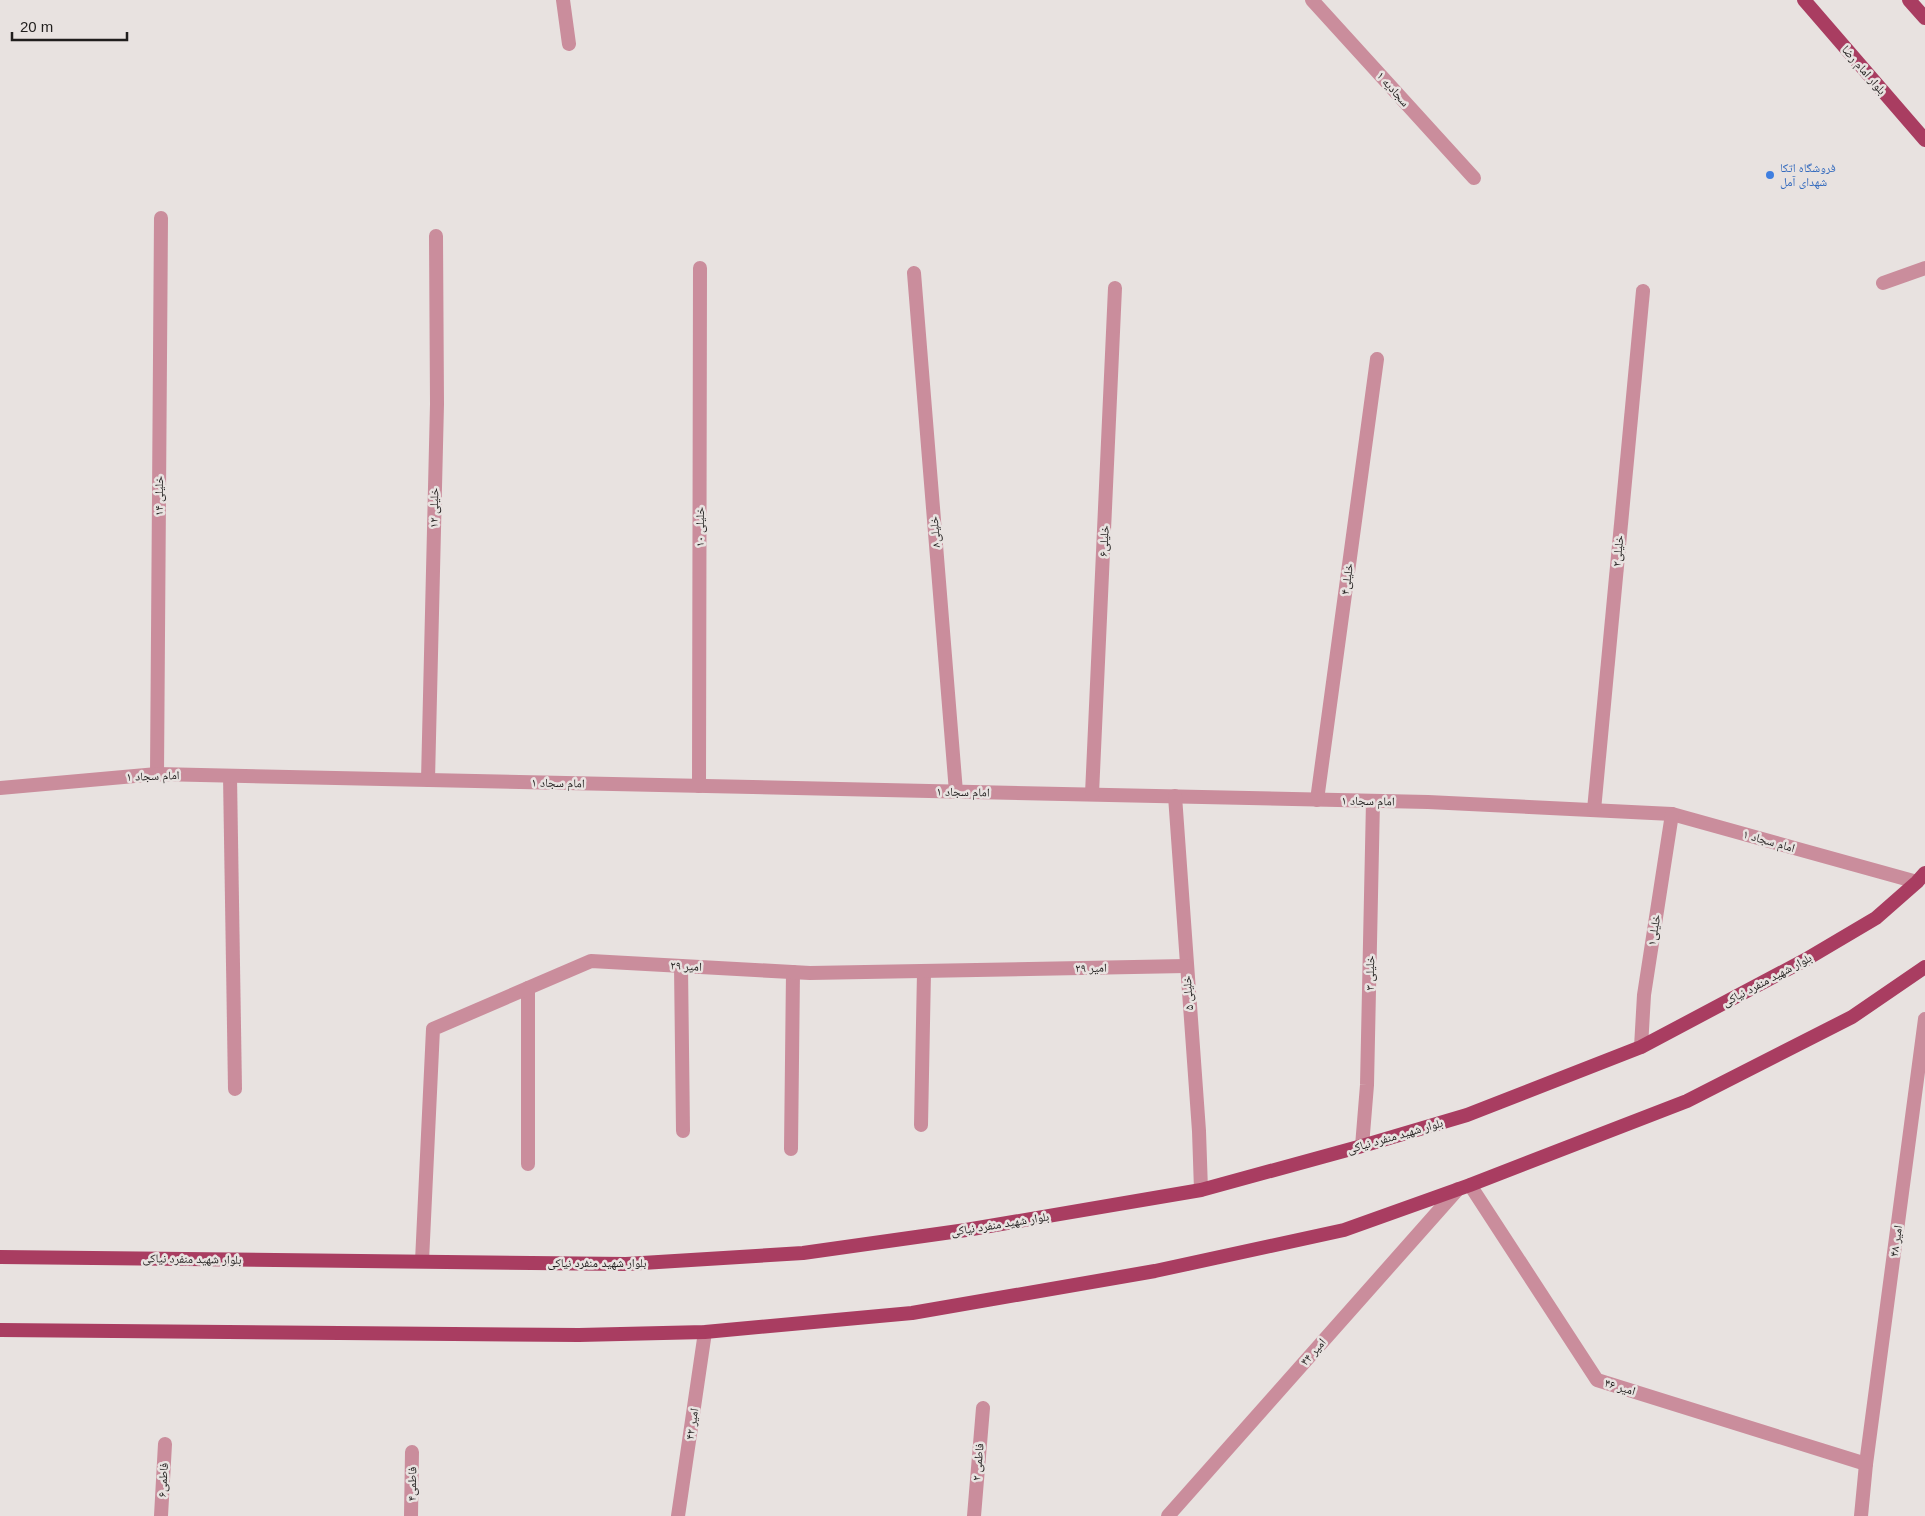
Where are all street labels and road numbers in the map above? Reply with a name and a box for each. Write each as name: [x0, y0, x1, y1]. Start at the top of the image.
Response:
street label: بلوار امام رضا: [1838, 43, 1889, 98]
street label: سجادیه ۱: [1374, 69, 1412, 110]
street label: خلیلی ۱۴: [152, 476, 166, 516]
street label: خلیلی ۱۲: [427, 487, 442, 528]
street label: خلیلی ۱۰: [693, 507, 707, 547]
street label: خلیلی۸: [927, 515, 944, 548]
street label: خلیلی۶: [1096, 525, 1112, 557]
street label: خلیلی۲: [1610, 534, 1627, 567]
street label: خلیلی۴: [1338, 562, 1356, 596]
street label: امام سجاد ۱: [126, 768, 180, 785]
street label: امام سجاد ۱: [531, 776, 585, 791]
street label: امام سجاد ۱: [936, 785, 990, 800]
street label: امام سجاد ۱: [1341, 794, 1395, 809]
street label: امام سجاد ۱: [1741, 827, 1797, 856]
street label: خلیلی۱: [1645, 913, 1664, 947]
street label: بلوار شهید منفرد نیاکی: [1720, 951, 1814, 1010]
street label: خلیلی ۳: [1363, 955, 1378, 991]
street label: امیر ۲۹: [670, 958, 702, 974]
street label: امیر ۲۹: [1075, 961, 1107, 975]
street label: خلیلی ۵: [1180, 975, 1196, 1011]
street label: بلوار شهید منفرد نیاکی: [1345, 1116, 1445, 1157]
street label: بلوار شهید منفرد نیاکی: [950, 1209, 1050, 1239]
street label: امیر ۴۸: [1887, 1224, 1905, 1258]
street label: بلوار شهید منفرد نیاکی: [142, 1251, 242, 1267]
street label: بلوار شهید منفرد نیاکی: [547, 1256, 647, 1270]
street label: امیر ۴۴: [1297, 1335, 1329, 1369]
street label: امیر ۴۶: [1603, 1376, 1637, 1399]
street label: امیر ۴۲: [683, 1407, 702, 1441]
street label: فاطمی ۲: [969, 1443, 987, 1481]
street label: فاطمی۶: [155, 1462, 171, 1498]
street label: فاطمی۴: [405, 1467, 419, 1501]

